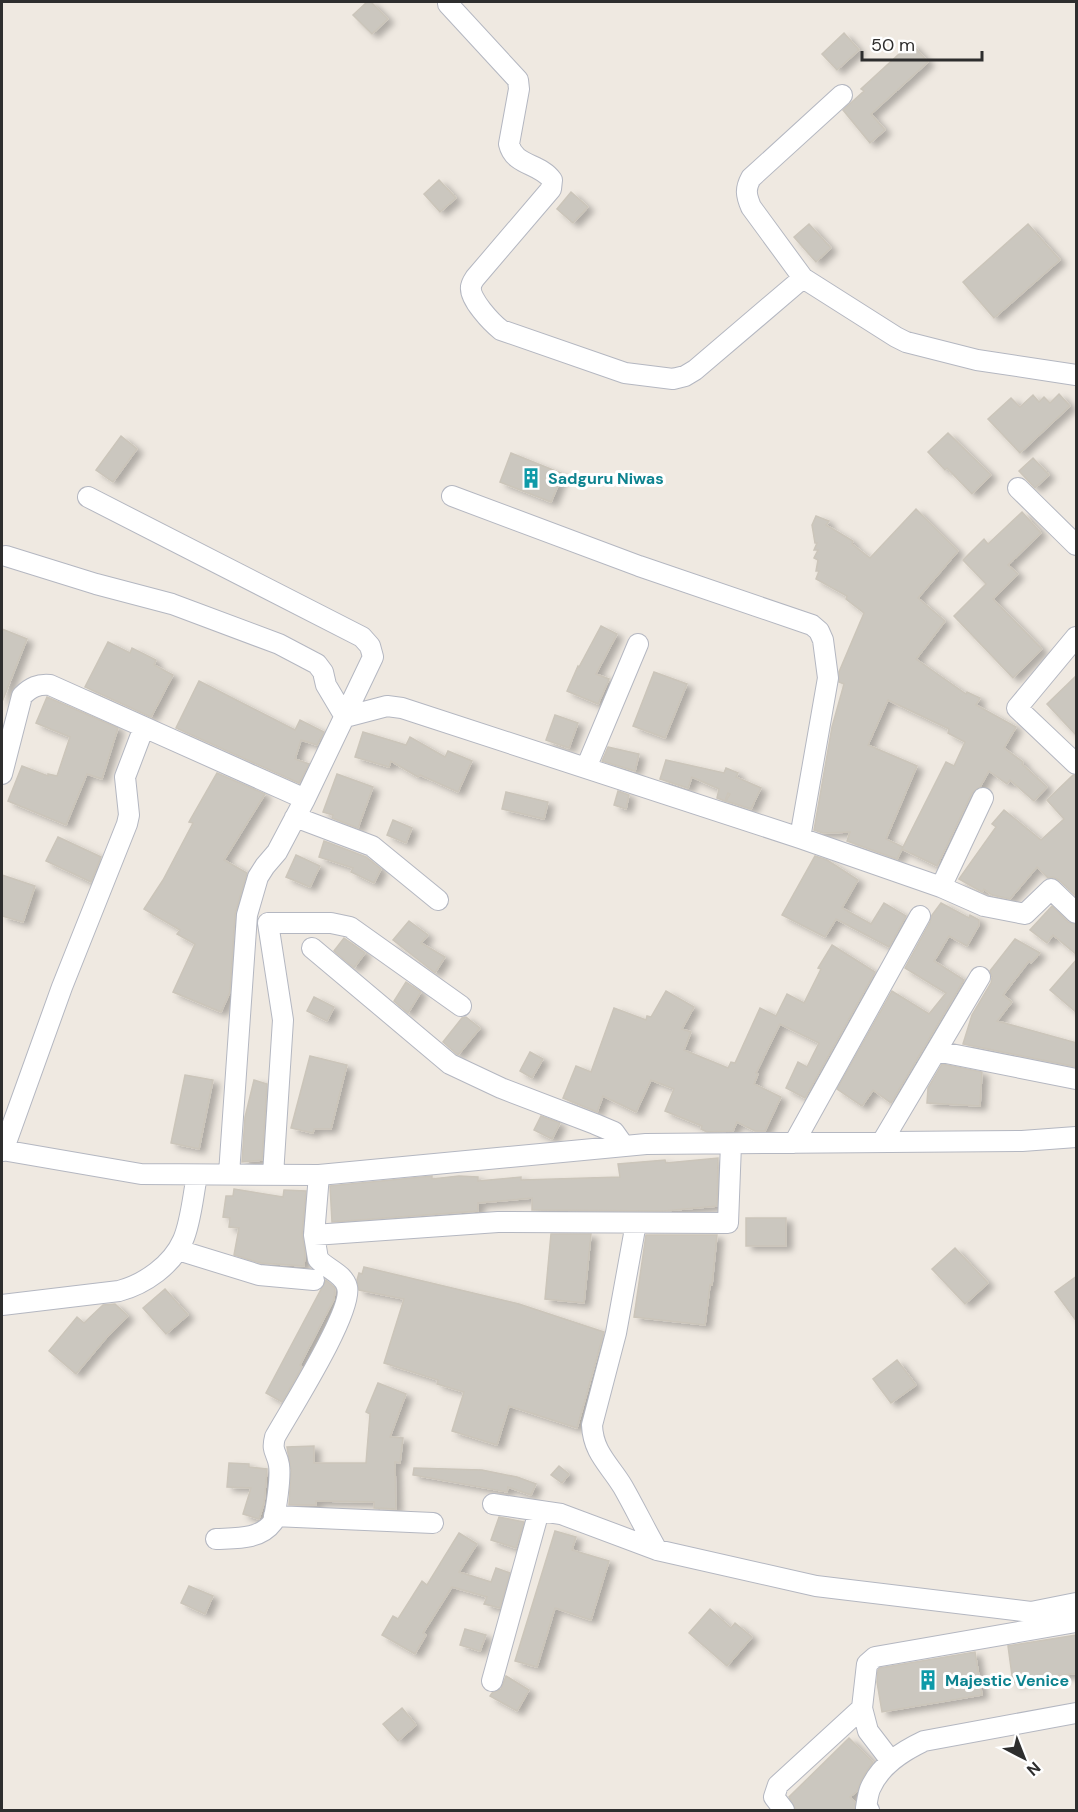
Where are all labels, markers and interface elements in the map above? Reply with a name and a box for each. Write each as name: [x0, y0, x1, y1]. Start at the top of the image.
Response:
scale bar: [862, 24, 982, 62]
text: 50 m: [871, 33, 915, 57]
building icon: Sadguru Niwas: [519, 466, 543, 490]
place label: Sadguru Niwas: [548, 468, 664, 489]
building icon: Majestic Venice: [916, 1668, 940, 1692]
place label: Majestic Venice: [945, 1670, 1069, 1691]
north arrow: [994, 1728, 1054, 1788]
text: N: [1022, 1757, 1045, 1780]

